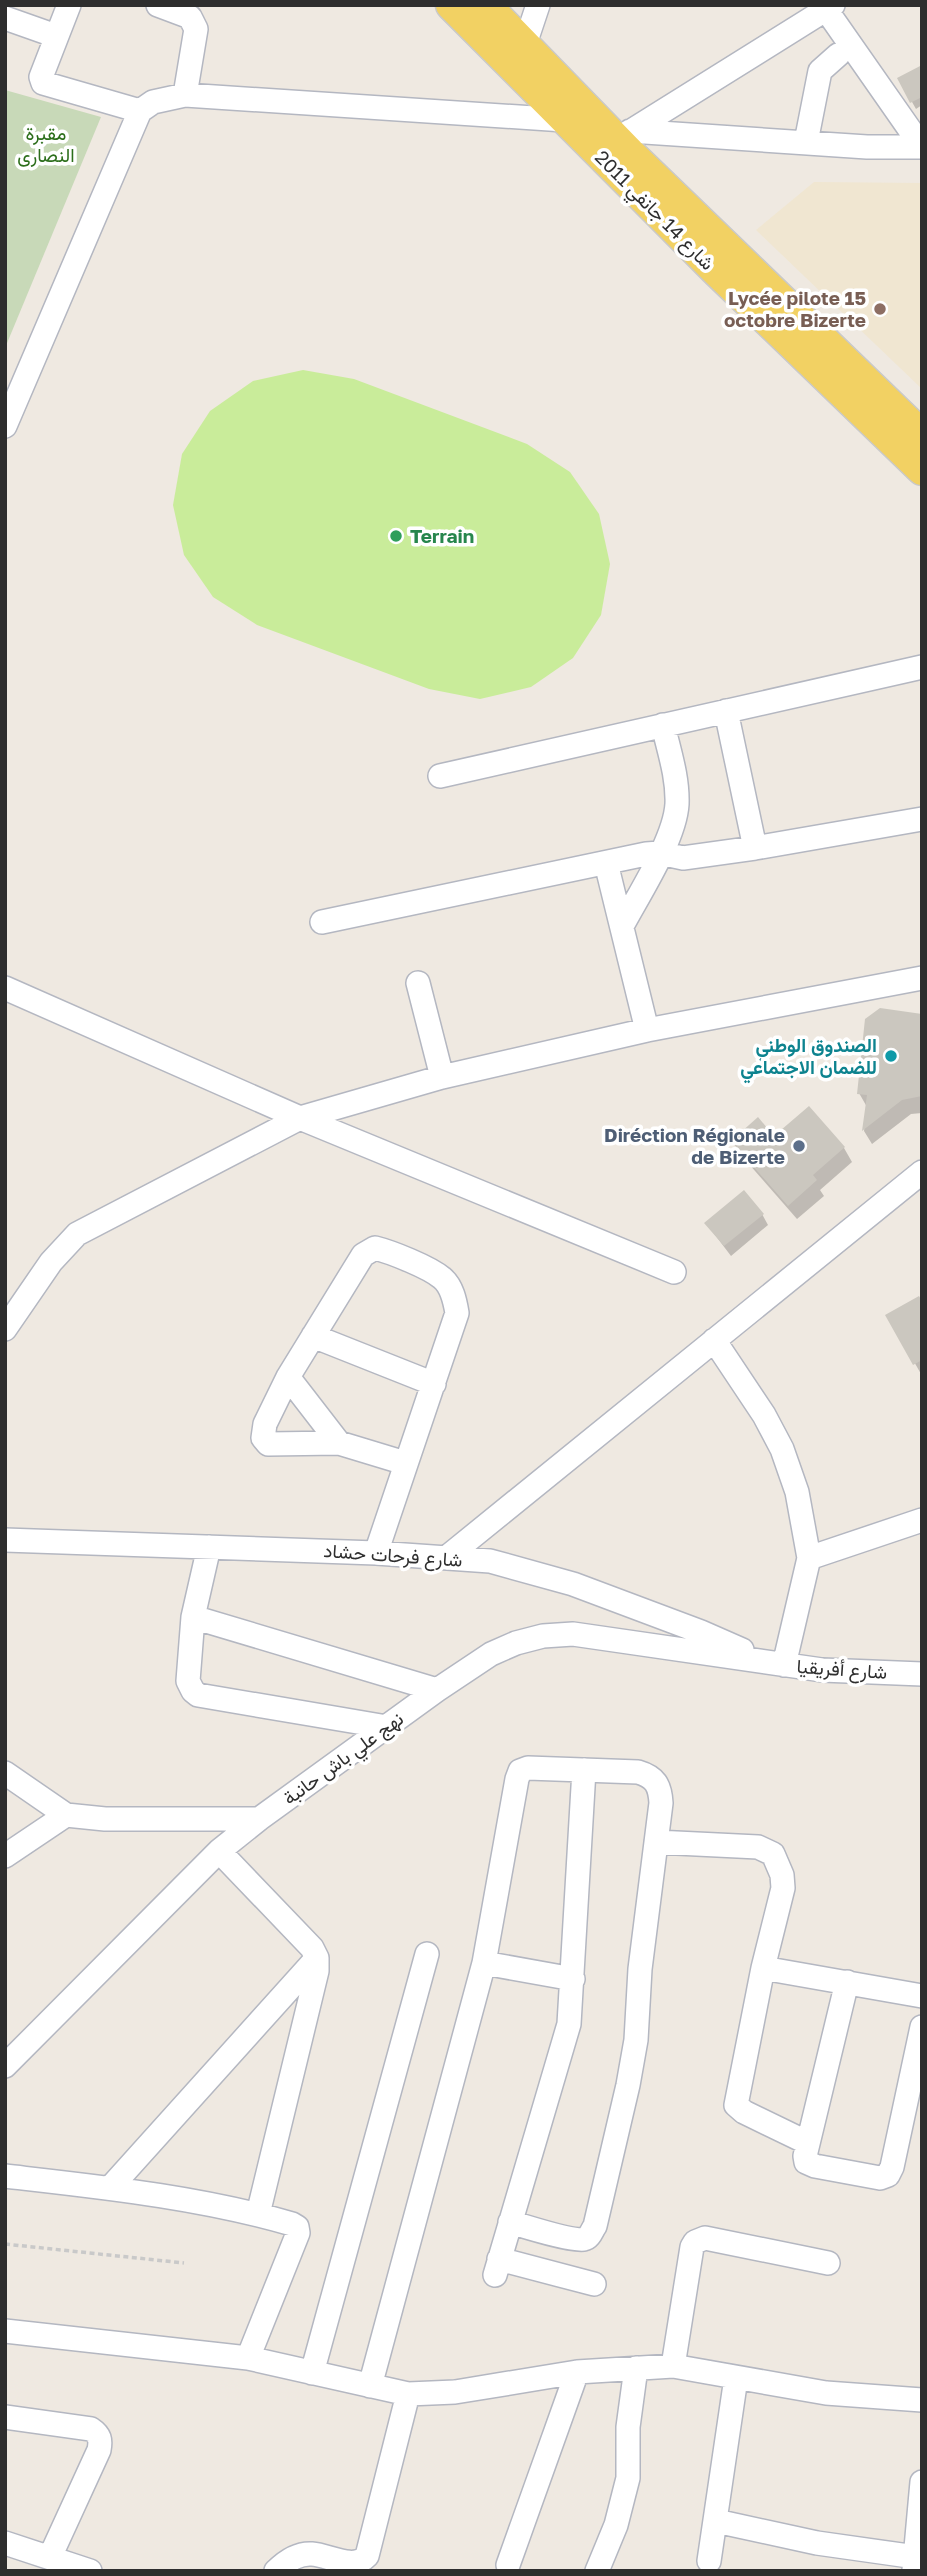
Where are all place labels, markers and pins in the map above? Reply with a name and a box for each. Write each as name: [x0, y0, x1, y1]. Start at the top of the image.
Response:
place label: Lycée pilote 15 octobre Bizerte: [724, 286, 866, 331]
marker: Lycée pilote 15 octobre Bizerte: [872, 301, 888, 317]
place label: Terrain: [410, 524, 474, 547]
marker: Terrain: [388, 528, 404, 544]
place label: الصندوق الوطني للضمان الاجتماعي: [740, 1033, 877, 1084]
marker: الصندوق الوطني للضمان الاجتماعي: [883, 1048, 899, 1064]
place label: Diréction Régionale de Bizerte: [604, 1123, 785, 1168]
marker: Diréction Régionale de Bizerte: [791, 1138, 807, 1154]

